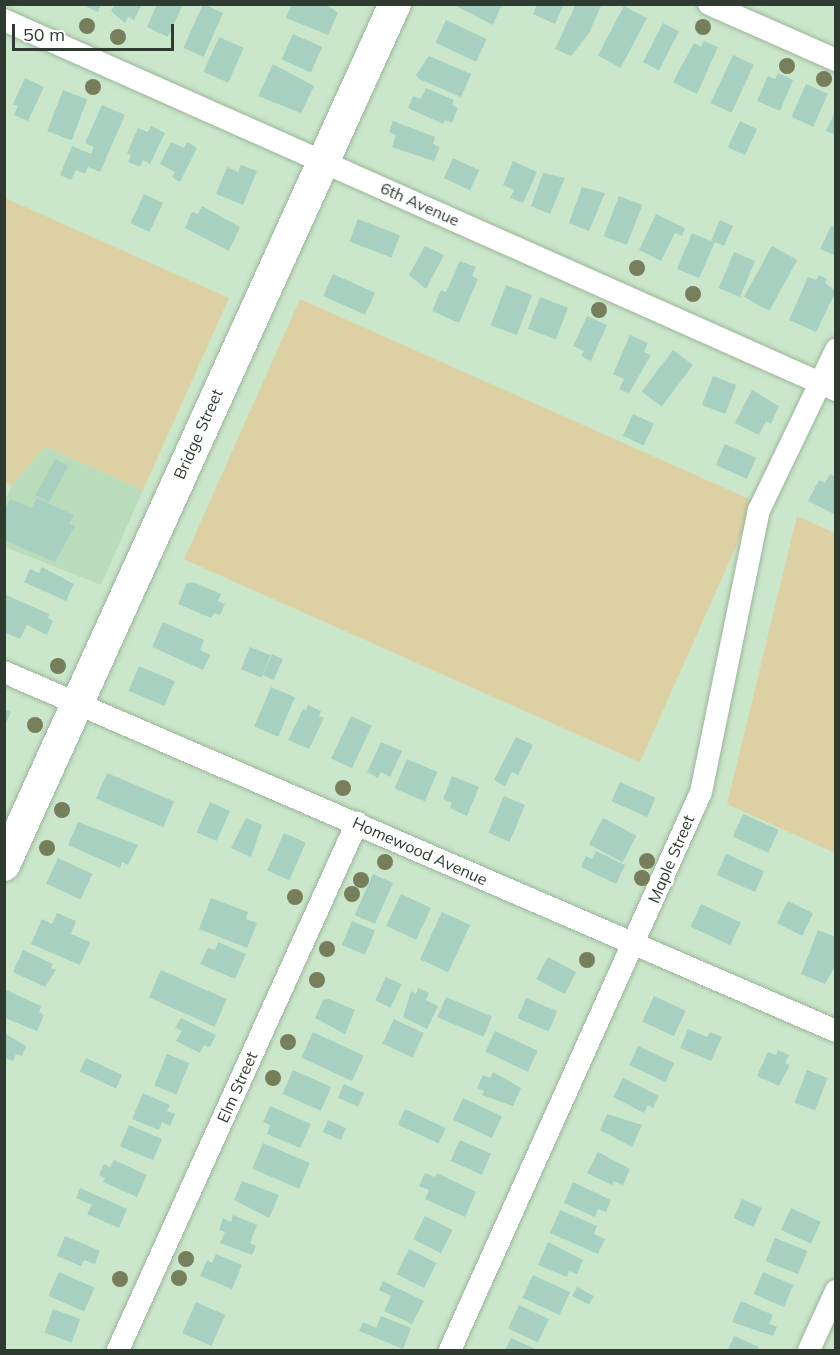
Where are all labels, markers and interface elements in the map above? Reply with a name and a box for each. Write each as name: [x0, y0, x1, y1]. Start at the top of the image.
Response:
scale bar: [15, 12, 177, 50]
text: 50 m: [23, 23, 65, 46]
street label: 6th Avenue: [378, 178, 462, 230]
street label: Bridge Street: [170, 386, 226, 482]
street label: Maple Street: [644, 812, 698, 906]
street label: Homewood Avenue: [350, 813, 490, 889]
street label: Elm Street: [213, 1049, 261, 1125]

